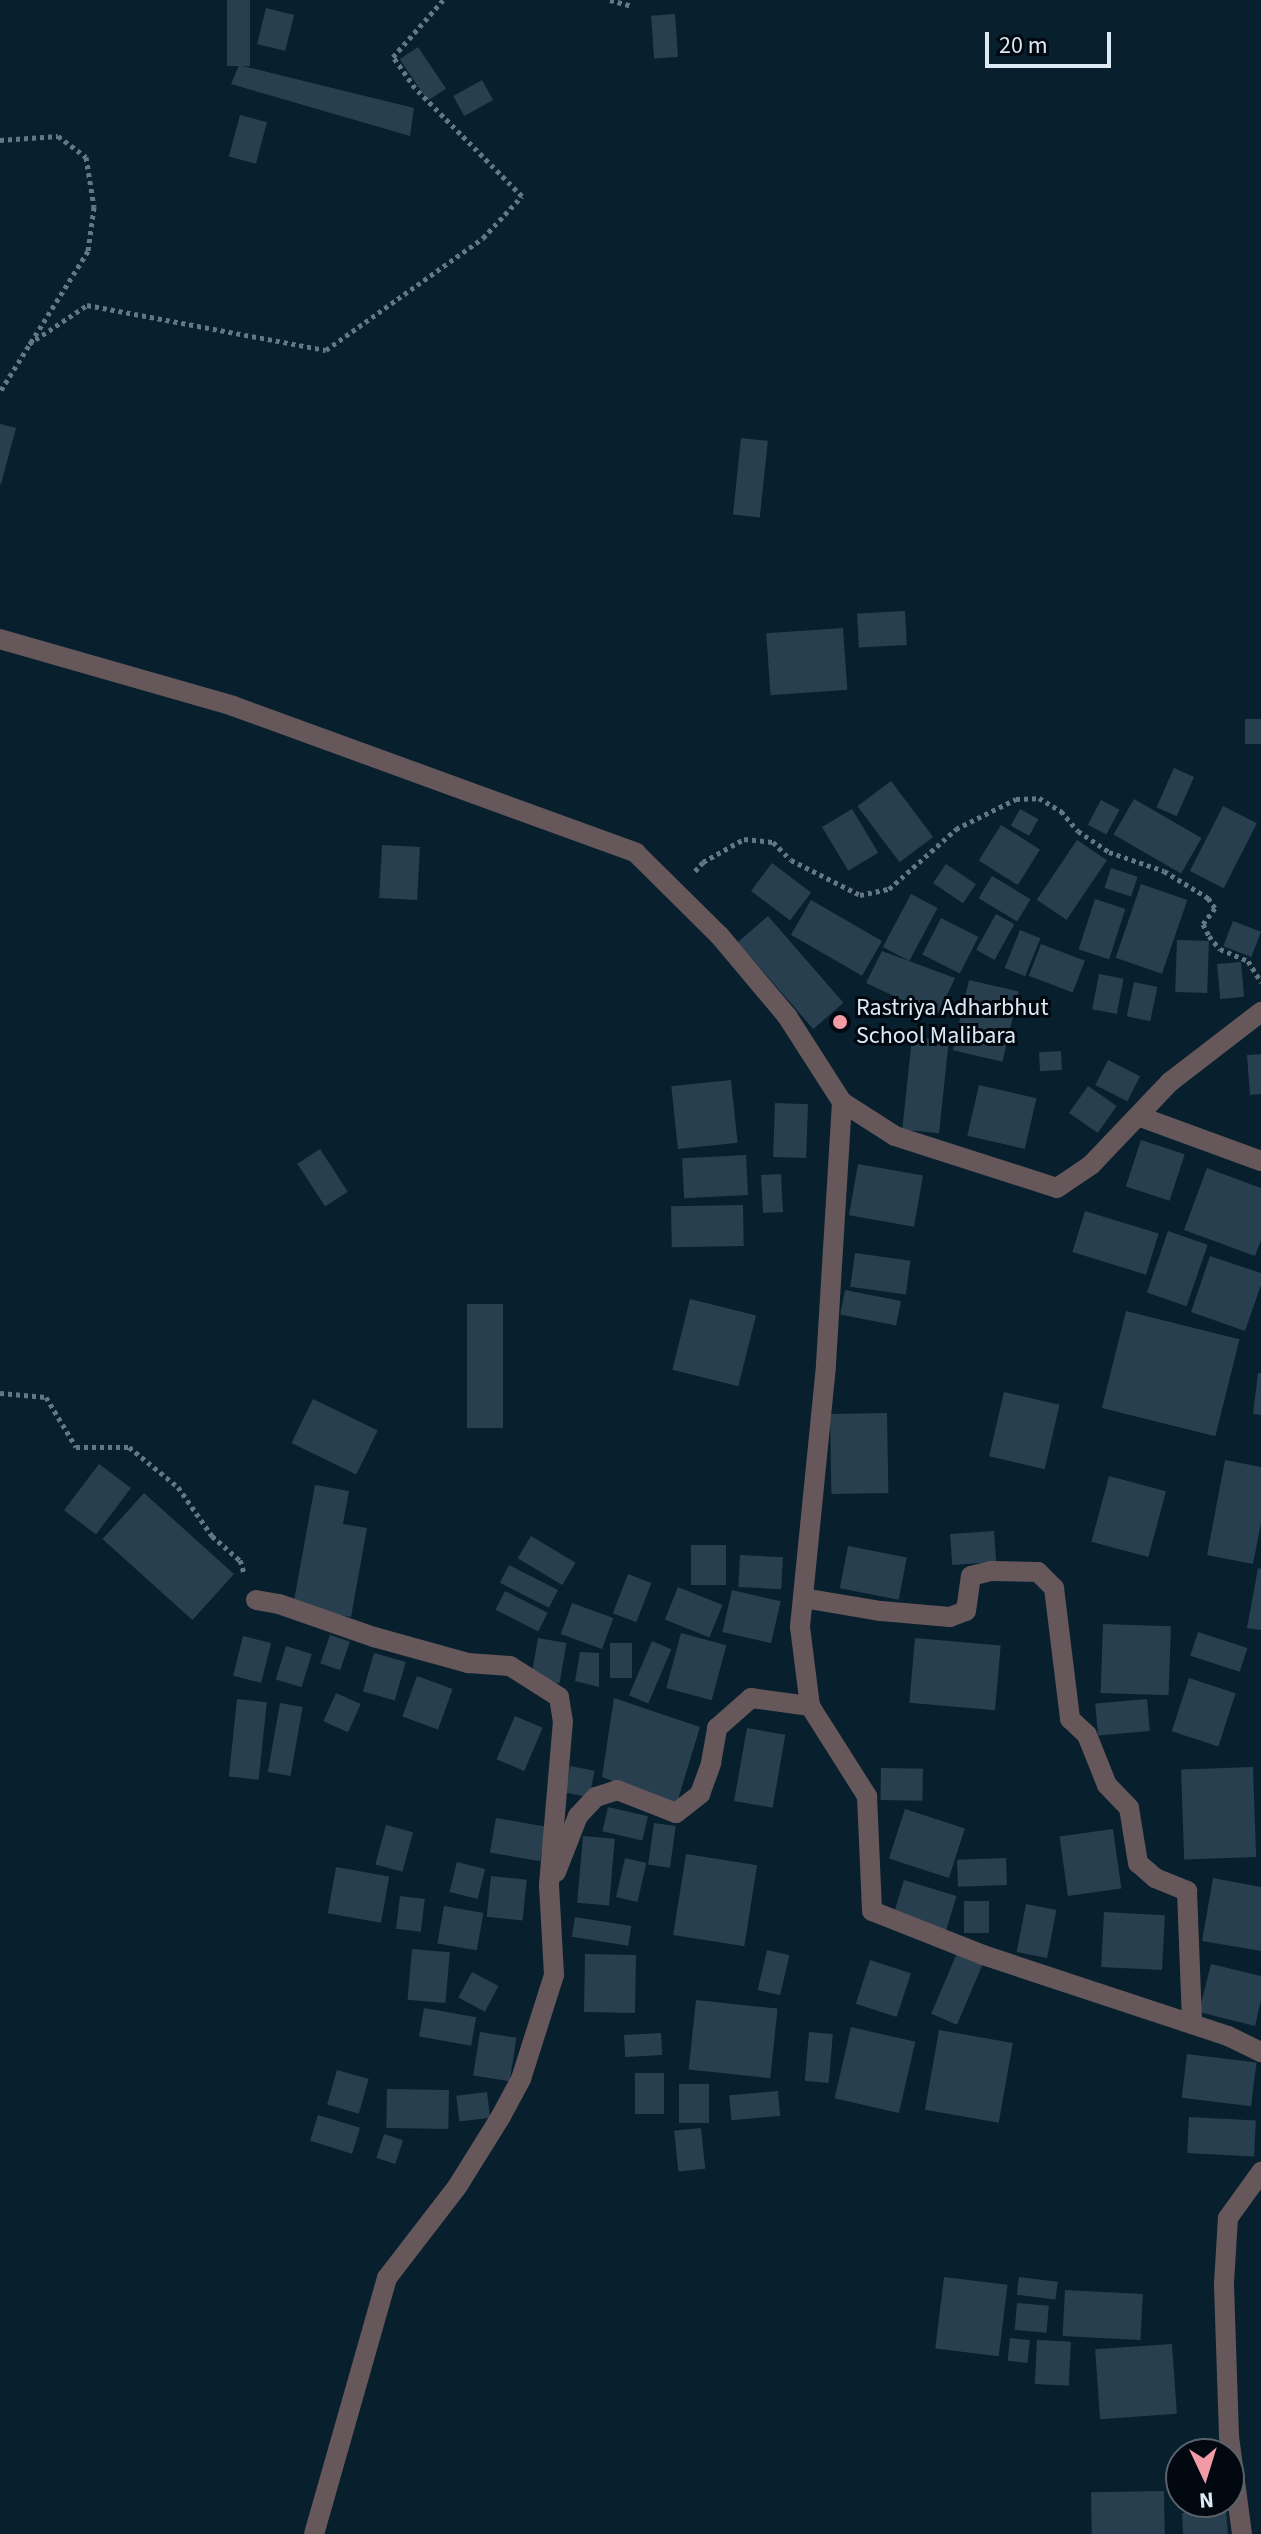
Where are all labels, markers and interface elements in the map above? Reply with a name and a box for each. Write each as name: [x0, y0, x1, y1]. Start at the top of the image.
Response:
scale bar: [989, 16, 1115, 66]
text: 20 m: [999, 28, 1048, 63]
place label: Rastriya Adharbhut School Malibara: [856, 994, 1049, 1050]
marker: Rastriya Adharbhut School Malibara: [831, 1013, 849, 1031]
north arrow: [1165, 2438, 1245, 2518]
text: N: [1198, 2483, 1215, 2516]

